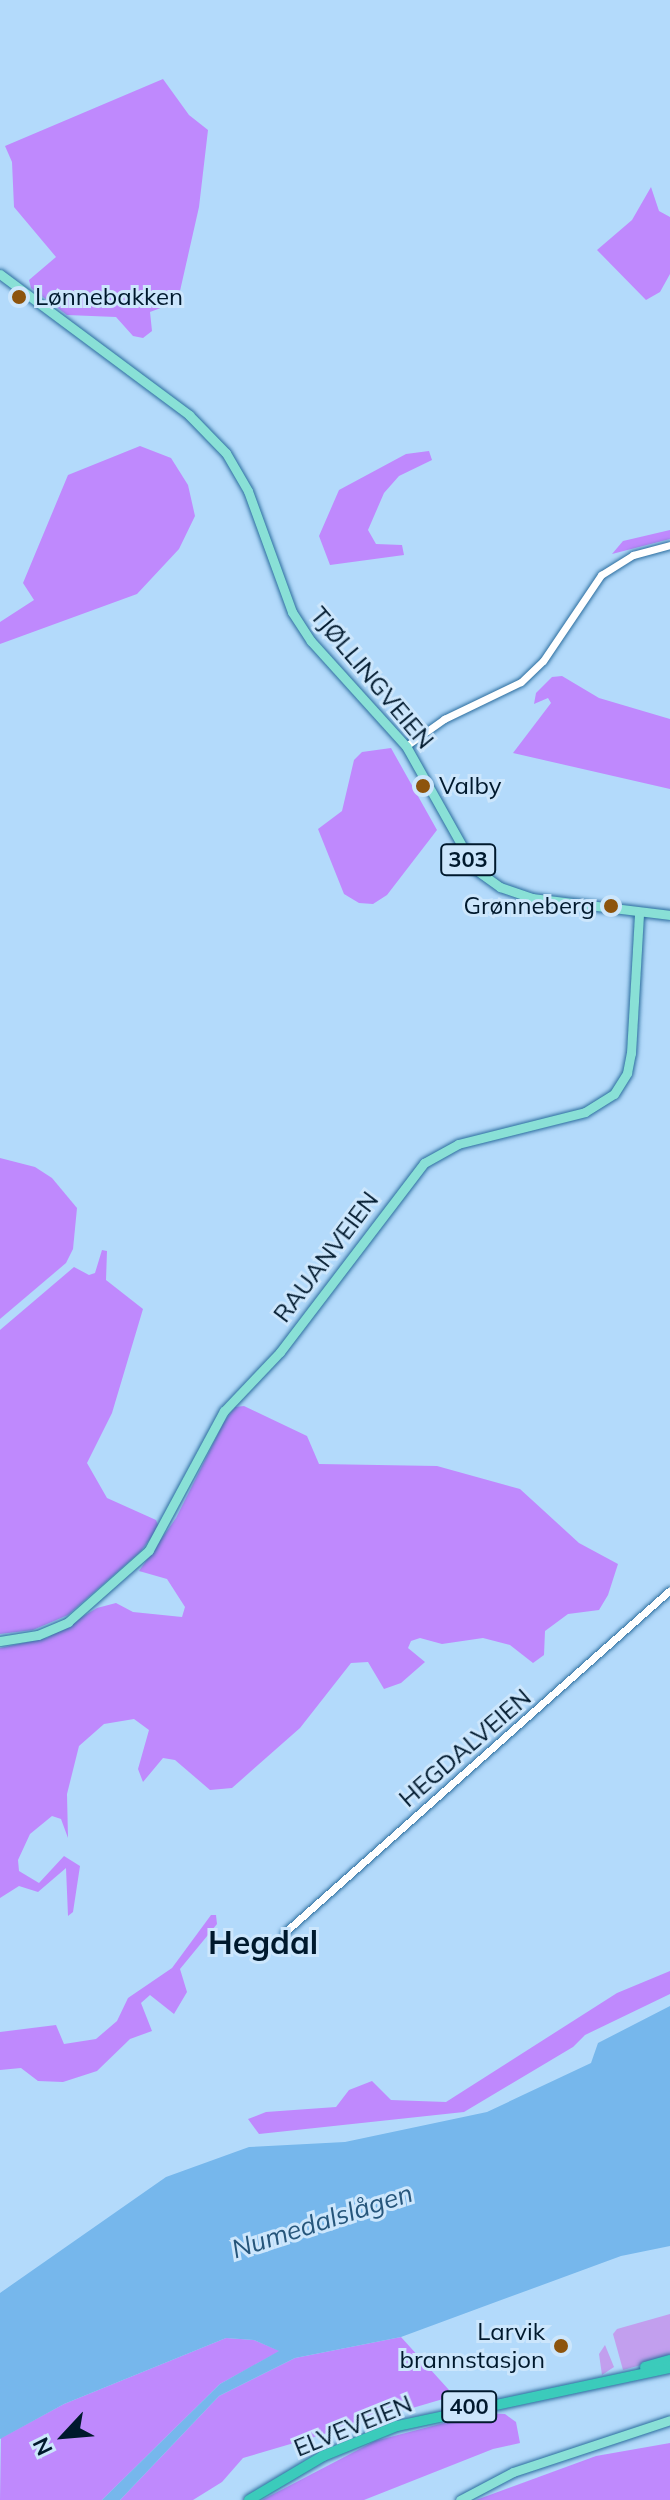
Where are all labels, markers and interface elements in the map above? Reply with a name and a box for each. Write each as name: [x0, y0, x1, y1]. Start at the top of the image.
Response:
place label: Lønnebakken: [35, 283, 183, 311]
marker: Lønnebakken: [10, 288, 28, 306]
street label: TJØLLINGVEIEN: [304, 601, 440, 755]
place label: Valby: [439, 772, 501, 800]
marker: Valby: [414, 777, 432, 795]
road number: 303: [440, 842, 496, 878]
place label: Grønneberg: [464, 892, 595, 920]
marker: Grønneberg: [602, 897, 620, 915]
street label: RAUANVEIEN: [268, 1186, 384, 1328]
street label: HEGDALVEIEN: [393, 1683, 537, 1813]
district label: Hegdal: [208, 1923, 318, 1961]
water label: Numedalslågen: [228, 2177, 416, 2265]
place label: Larvik brannstasjon: [400, 2318, 545, 2374]
marker: Larvik brannstasjon: [552, 2337, 570, 2355]
street label: ELVEVEIEN: [290, 2389, 416, 2463]
road number: 400: [441, 2389, 497, 2425]
north arrow: [24, 2396, 104, 2476]
text: N: [26, 2433, 59, 2460]

